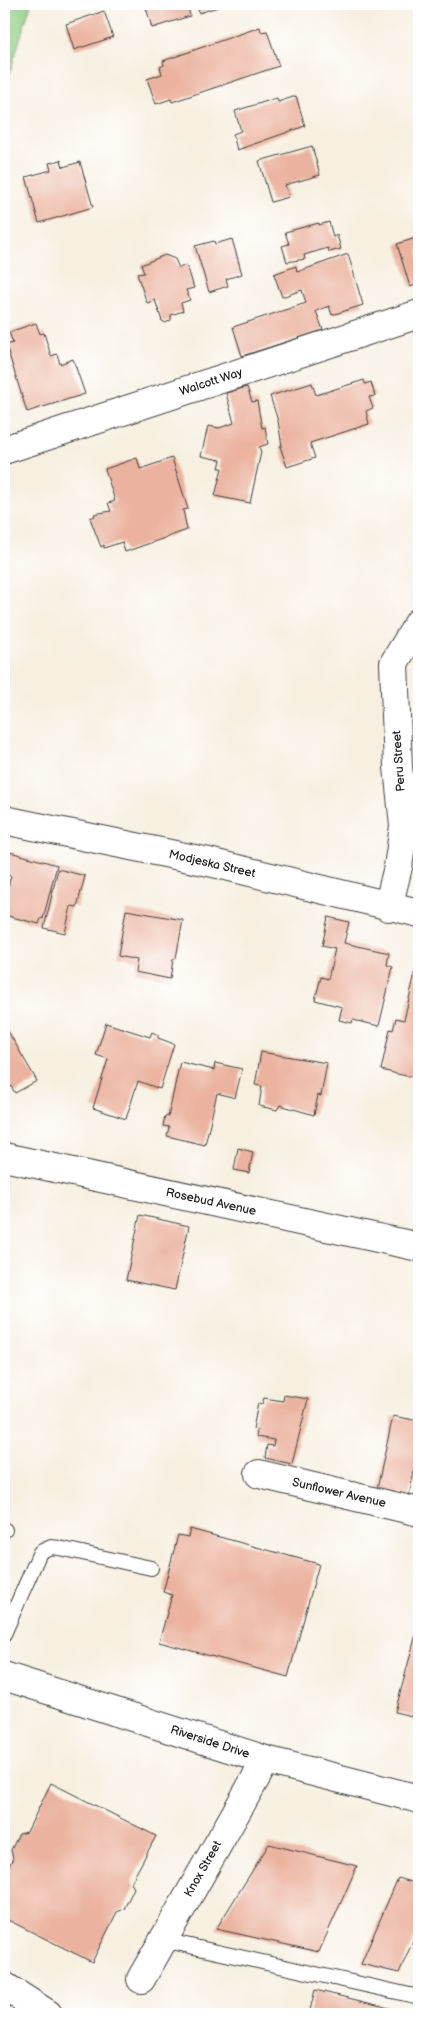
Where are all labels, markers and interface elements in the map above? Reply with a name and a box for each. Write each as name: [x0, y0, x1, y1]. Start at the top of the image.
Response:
street label: Walcott Way: [178, 365, 245, 399]
street label: Peru Street: [389, 730, 409, 792]
street label: Modjeska Street: [167, 847, 257, 881]
street label: Rosebud Avenue: [164, 1185, 258, 1219]
street label: Sunflower Avenue: [291, 1475, 387, 1511]
street label: Riverside Drive: [169, 1722, 251, 1762]
street label: Knox Street: [181, 1838, 225, 1900]

